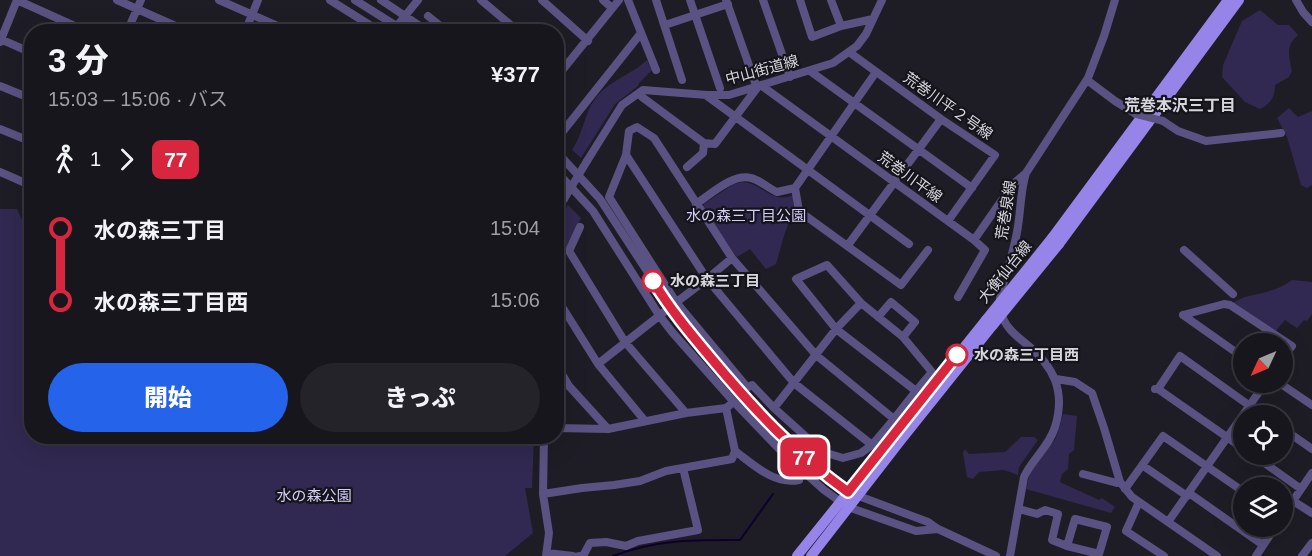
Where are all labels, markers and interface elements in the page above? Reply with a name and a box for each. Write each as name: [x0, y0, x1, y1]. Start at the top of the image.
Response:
text: 3 分: [48, 42, 109, 79]
street label: 中山街道線: [723, 52, 800, 87]
text: ¥377: [491, 62, 540, 87]
street label: 荒巻川平２号線: [900, 69, 996, 143]
text: 15:03 – 15:06 · バス: [48, 88, 228, 110]
district label: 荒巻本沢三丁目: [1124, 97, 1236, 114]
icon: walk: [48, 143, 81, 176]
icon: forward: [110, 143, 143, 176]
text: 1: [90, 148, 101, 170]
text: 77: [164, 148, 187, 171]
street label: 荒巻川平線: [875, 148, 946, 206]
street label: 荒巻泉線: [992, 179, 1019, 241]
park label: 水の森三丁目公園: [686, 207, 806, 224]
text: 15:04: [490, 217, 540, 239]
text: 水の森三丁目: [94, 218, 226, 243]
street label: 大衡仙台線: [974, 237, 1035, 306]
marker: 水の森三丁目: [642, 270, 664, 292]
place label: 水の森三丁目: [670, 272, 760, 289]
text: 15:06: [490, 289, 540, 311]
text: 水の森三丁目西: [94, 290, 248, 315]
north arrow: [1233, 333, 1293, 393]
map controls: [1233, 333, 1293, 537]
marker: 水の森三丁目西: [946, 344, 968, 366]
place label: 水の森三丁目西: [974, 346, 1079, 363]
button: 開始: [48, 363, 288, 432]
button: きっぷ: [300, 363, 540, 432]
button: locate: [1233, 405, 1293, 465]
line badge: 77: [777, 438, 831, 476]
text: 77: [792, 446, 816, 469]
button: layers: [1233, 477, 1293, 537]
park label: 水の森公園: [276, 487, 352, 504]

